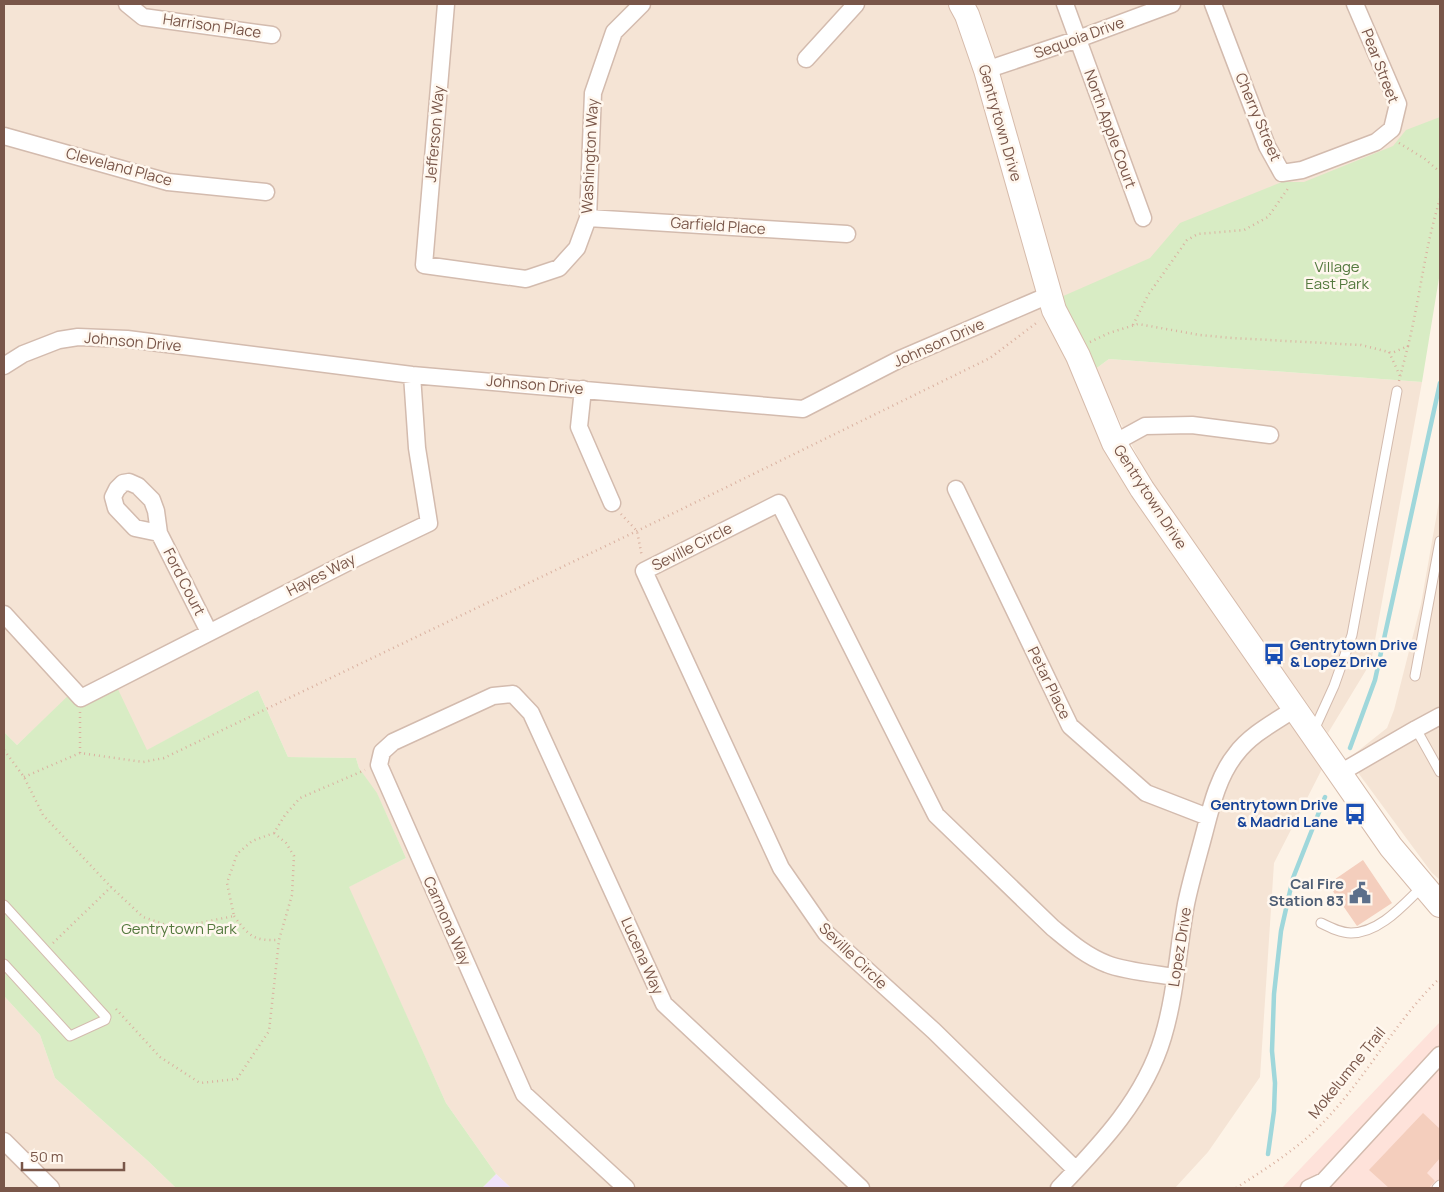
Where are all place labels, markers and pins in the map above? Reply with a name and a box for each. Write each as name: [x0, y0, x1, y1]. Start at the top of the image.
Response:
place label: Gentrytown Drive & Lopez Drive: [1290, 634, 1418, 672]
bus stop icon: Gentrytown Drive & Lopez Drive: [1261, 641, 1287, 667]
place label: Gentrytown Drive & Madrid Lane: [1210, 794, 1338, 832]
bus stop icon: Gentrytown Drive & Madrid Lane: [1342, 801, 1368, 827]
place label: Cal Fire Station 83: [1269, 873, 1344, 911]
public building icon: Cal Fire Station 83: [1347, 880, 1373, 906]

